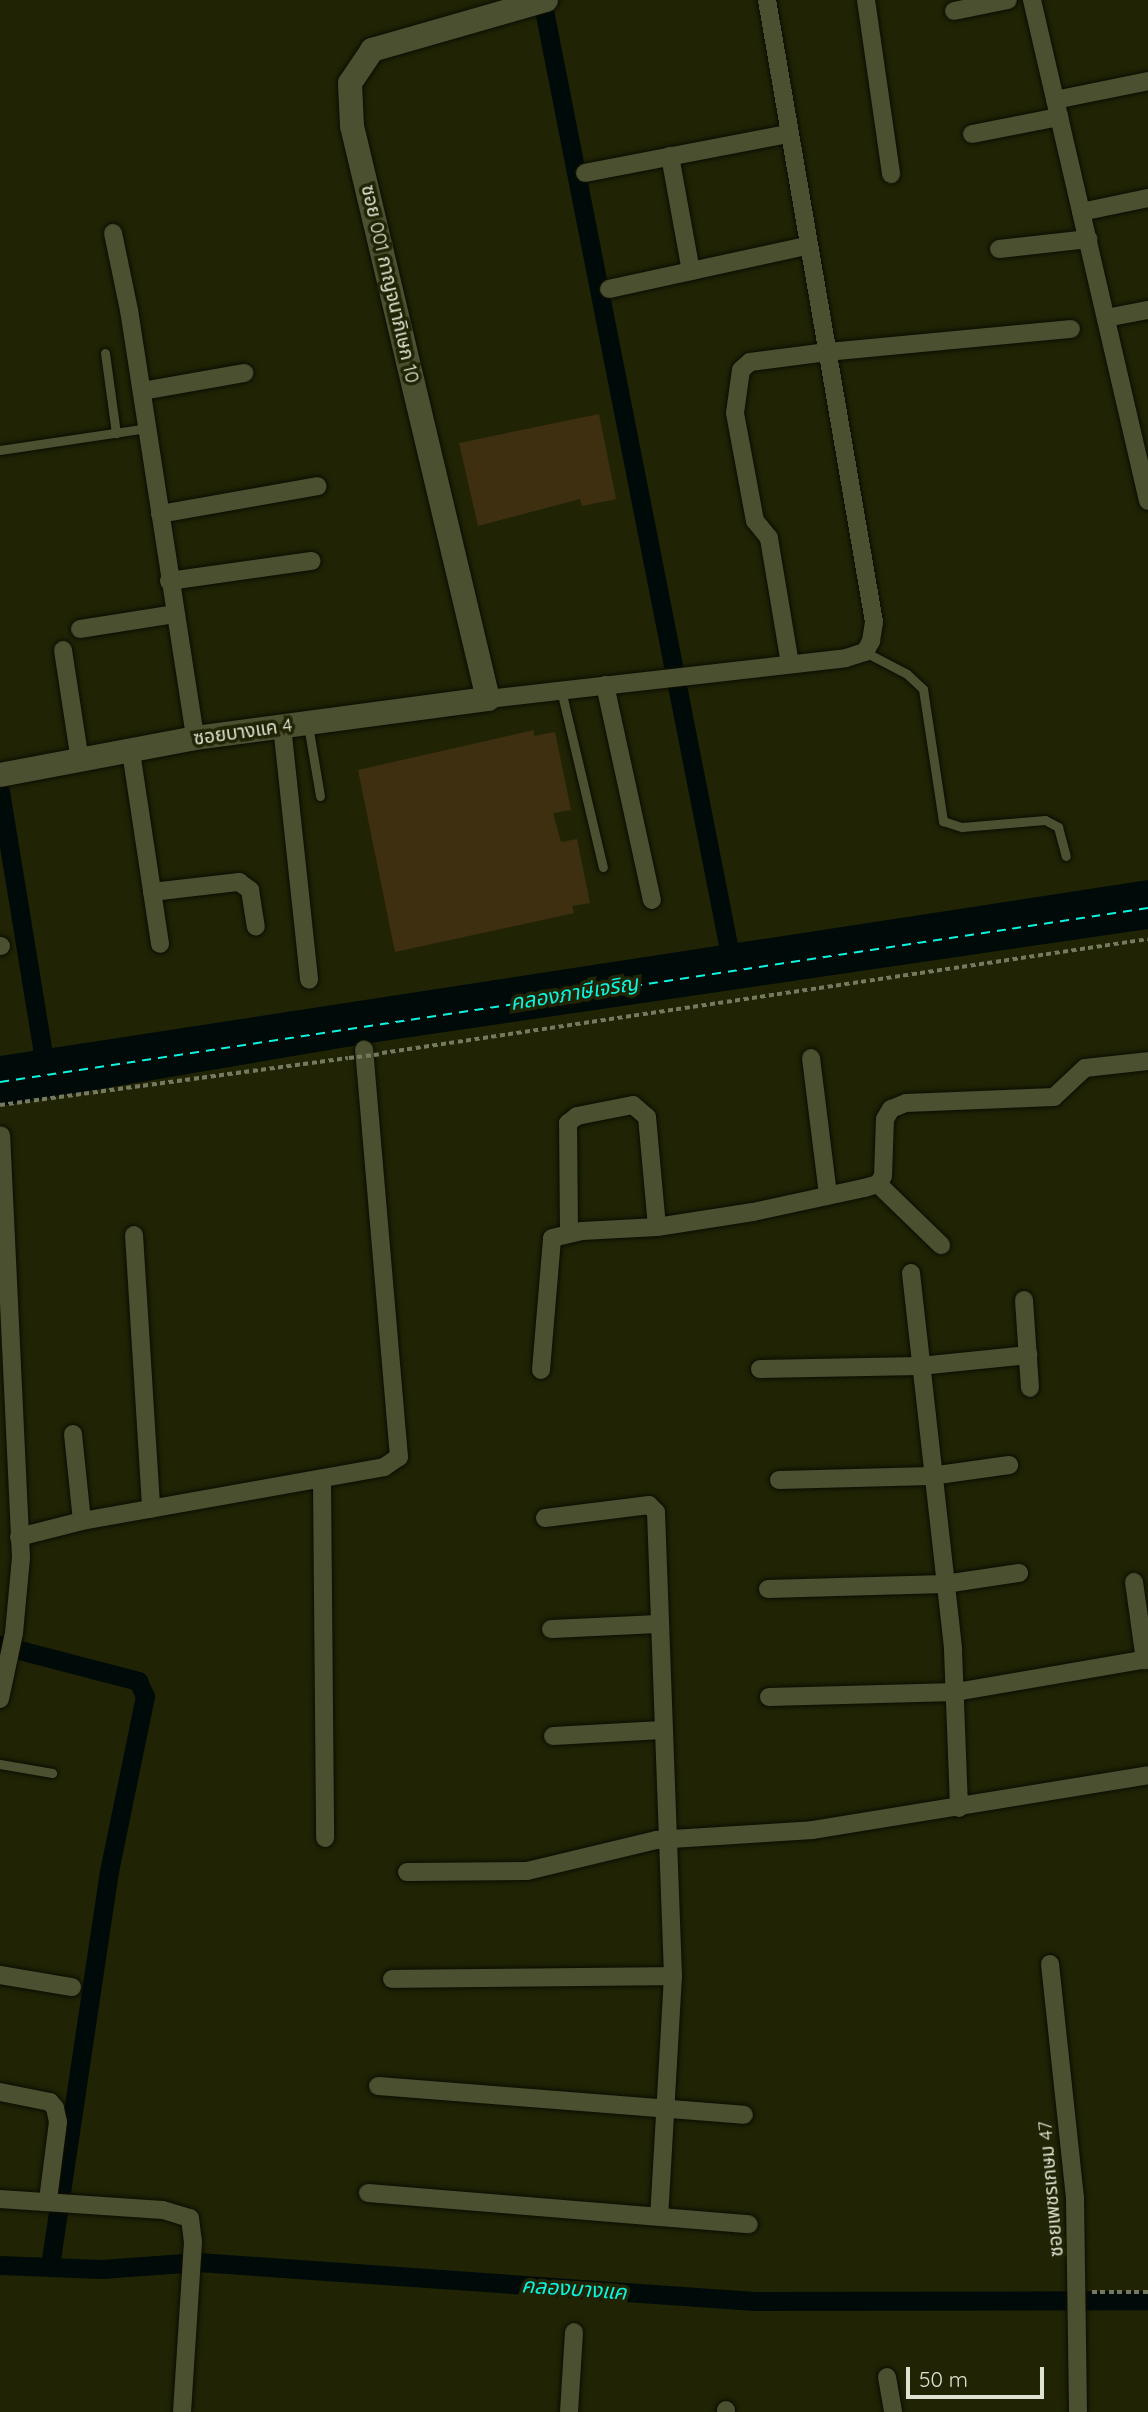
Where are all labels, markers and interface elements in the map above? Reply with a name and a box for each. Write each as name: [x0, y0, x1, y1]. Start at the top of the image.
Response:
street label: ซอย 001 กาญจนาภิเษก 10: [356, 183, 424, 385]
street label: ซอยบางแค 4: [192, 714, 294, 750]
water label: คลองภาษีเจริญ: [508, 969, 640, 1015]
street label: ซอยเพชรเกษม 47: [1034, 2120, 1068, 2258]
water label: คลองบางแค: [521, 2272, 627, 2304]
scale bar: [910, 2352, 1048, 2396]
text: 50 m: [919, 2366, 968, 2392]

